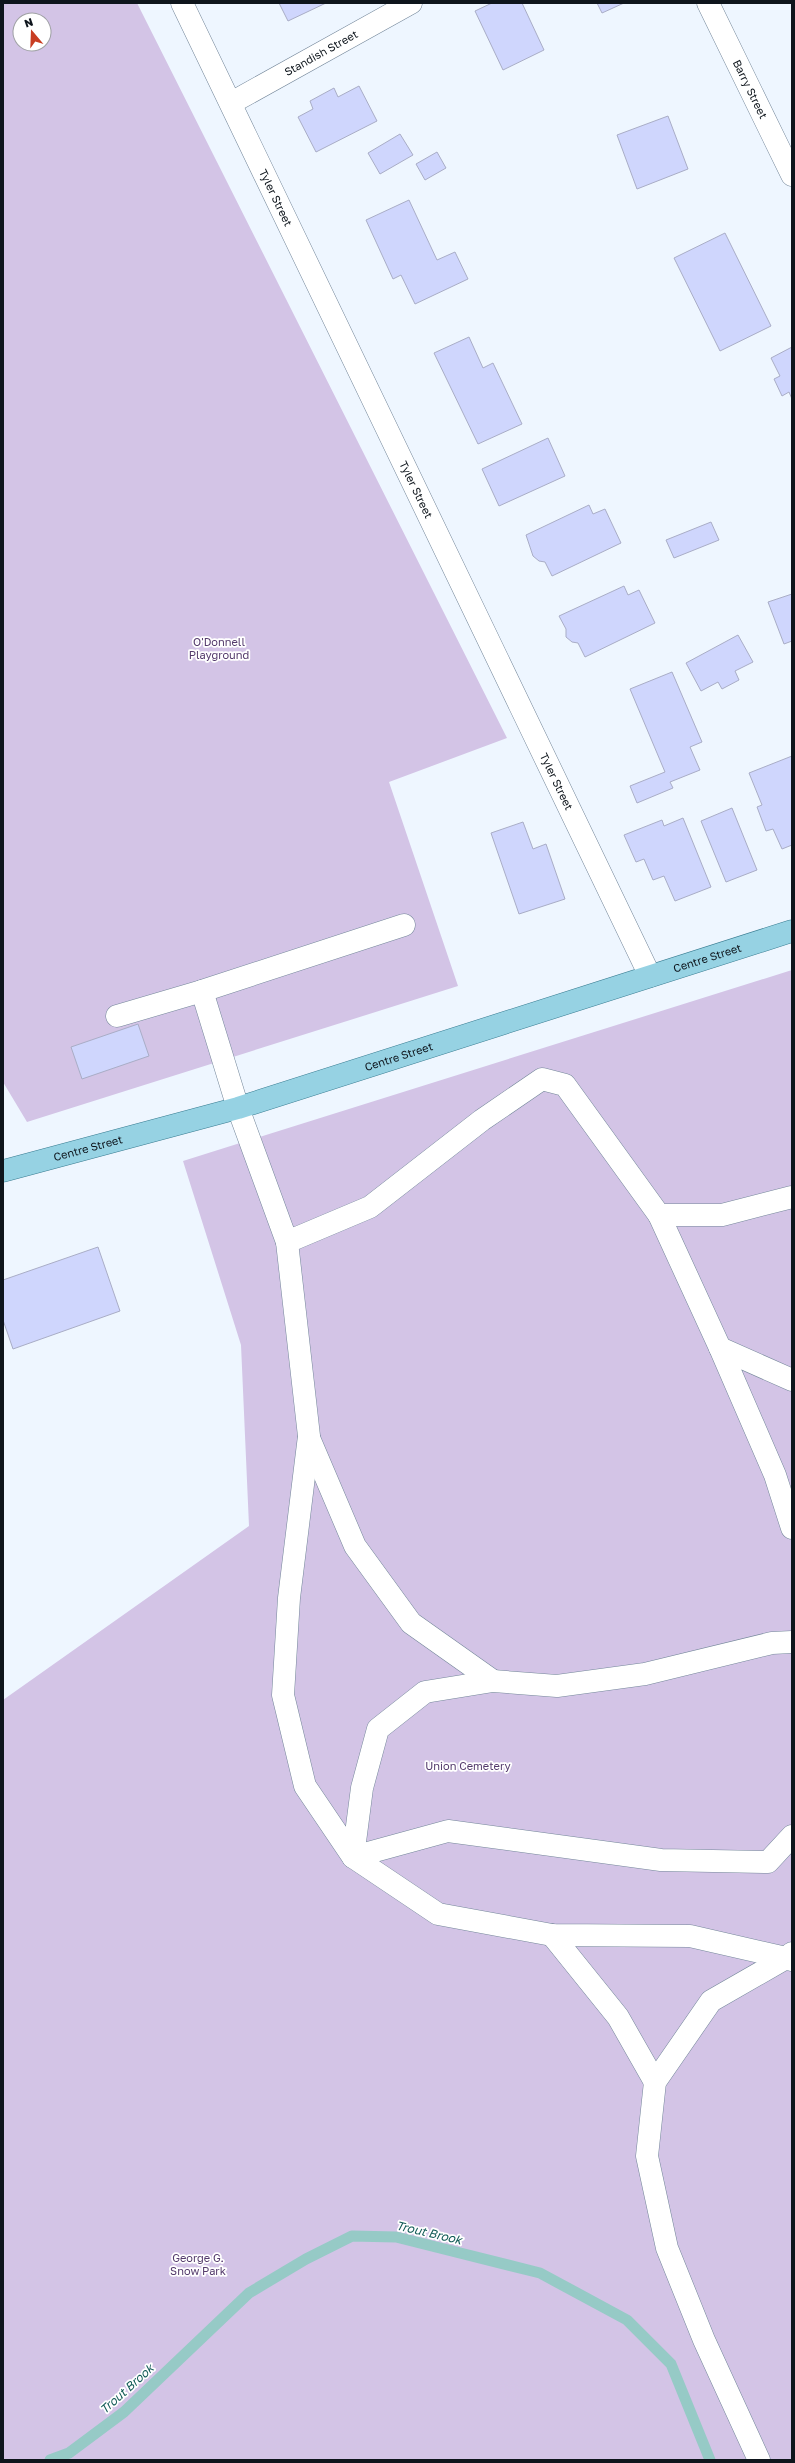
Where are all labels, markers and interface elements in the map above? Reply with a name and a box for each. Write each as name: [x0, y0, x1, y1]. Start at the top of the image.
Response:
north arrow: [12, 12, 52, 52]
text: N: [23, 15, 35, 30]
street label: Standish Street: [282, 27, 360, 78]
street label: Barry Street: [731, 57, 770, 121]
street label: Tyler Street: [257, 167, 295, 228]
street label: Tyler Street: [397, 459, 436, 520]
park label: O'Donnell Playground: [189, 635, 249, 661]
street label: Tyler Street: [538, 751, 576, 812]
street label: Centre Street: [671, 941, 743, 975]
street label: Centre Street: [363, 1039, 434, 1073]
street label: Centre Street: [52, 1132, 124, 1163]
park label: Union Cemetery: [425, 1759, 511, 1772]
water label: Trout Brook: [395, 2218, 465, 2248]
park label: George G. Snow Park: [170, 2251, 226, 2277]
water label: Trout Brook: [97, 2360, 157, 2417]

